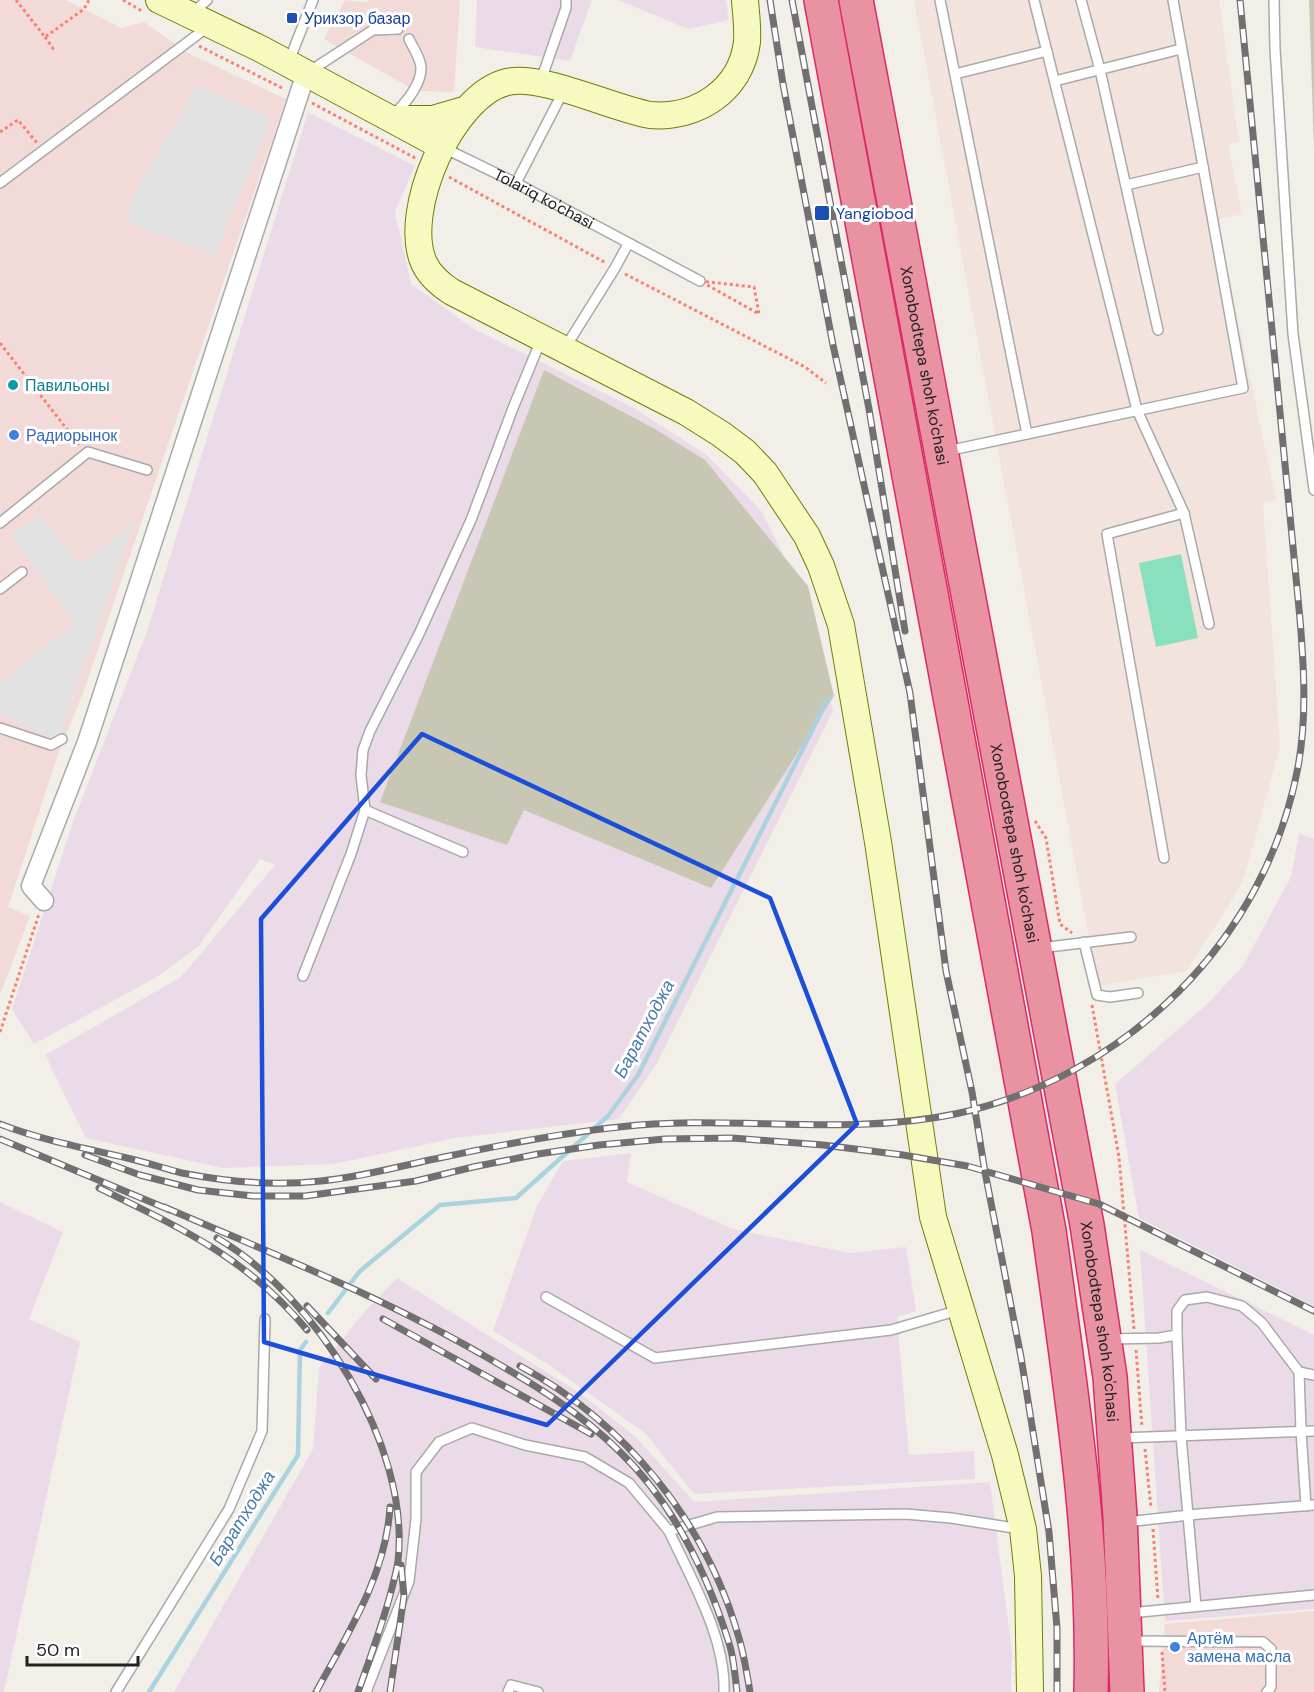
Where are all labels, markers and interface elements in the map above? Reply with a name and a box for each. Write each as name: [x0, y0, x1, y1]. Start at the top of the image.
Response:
place label: Урикзор базар: [304, 8, 410, 29]
marker: Урикзор базар: [285, 11, 299, 25]
street label: Tolariq ko'chasi: [490, 163, 598, 233]
place label: Yangiobod: [836, 203, 914, 224]
marker: Yangiobod: [813, 204, 831, 222]
street label: Xonobodtepa shoh ko'chasi: [896, 264, 954, 467]
place label: Павильоны: [25, 375, 110, 396]
marker: Павильоны: [6, 378, 20, 392]
place label: Радиорынок: [26, 425, 118, 446]
marker: Радиорынок: [7, 428, 21, 442]
street label: Xonobodtepa shoh ko'chasi: [986, 742, 1044, 945]
water label: Баратходжа: [608, 976, 680, 1082]
street label: Xonobodtepa shoh ko'chasi: [1076, 1220, 1124, 1423]
water label: Баратходжа: [203, 1466, 281, 1570]
place label: Артём замена масла: [1187, 1628, 1291, 1667]
scale bar: [27, 1629, 138, 1667]
text: 50 m: [36, 1638, 80, 1662]
marker: Артём замена масла: [1168, 1640, 1182, 1654]

